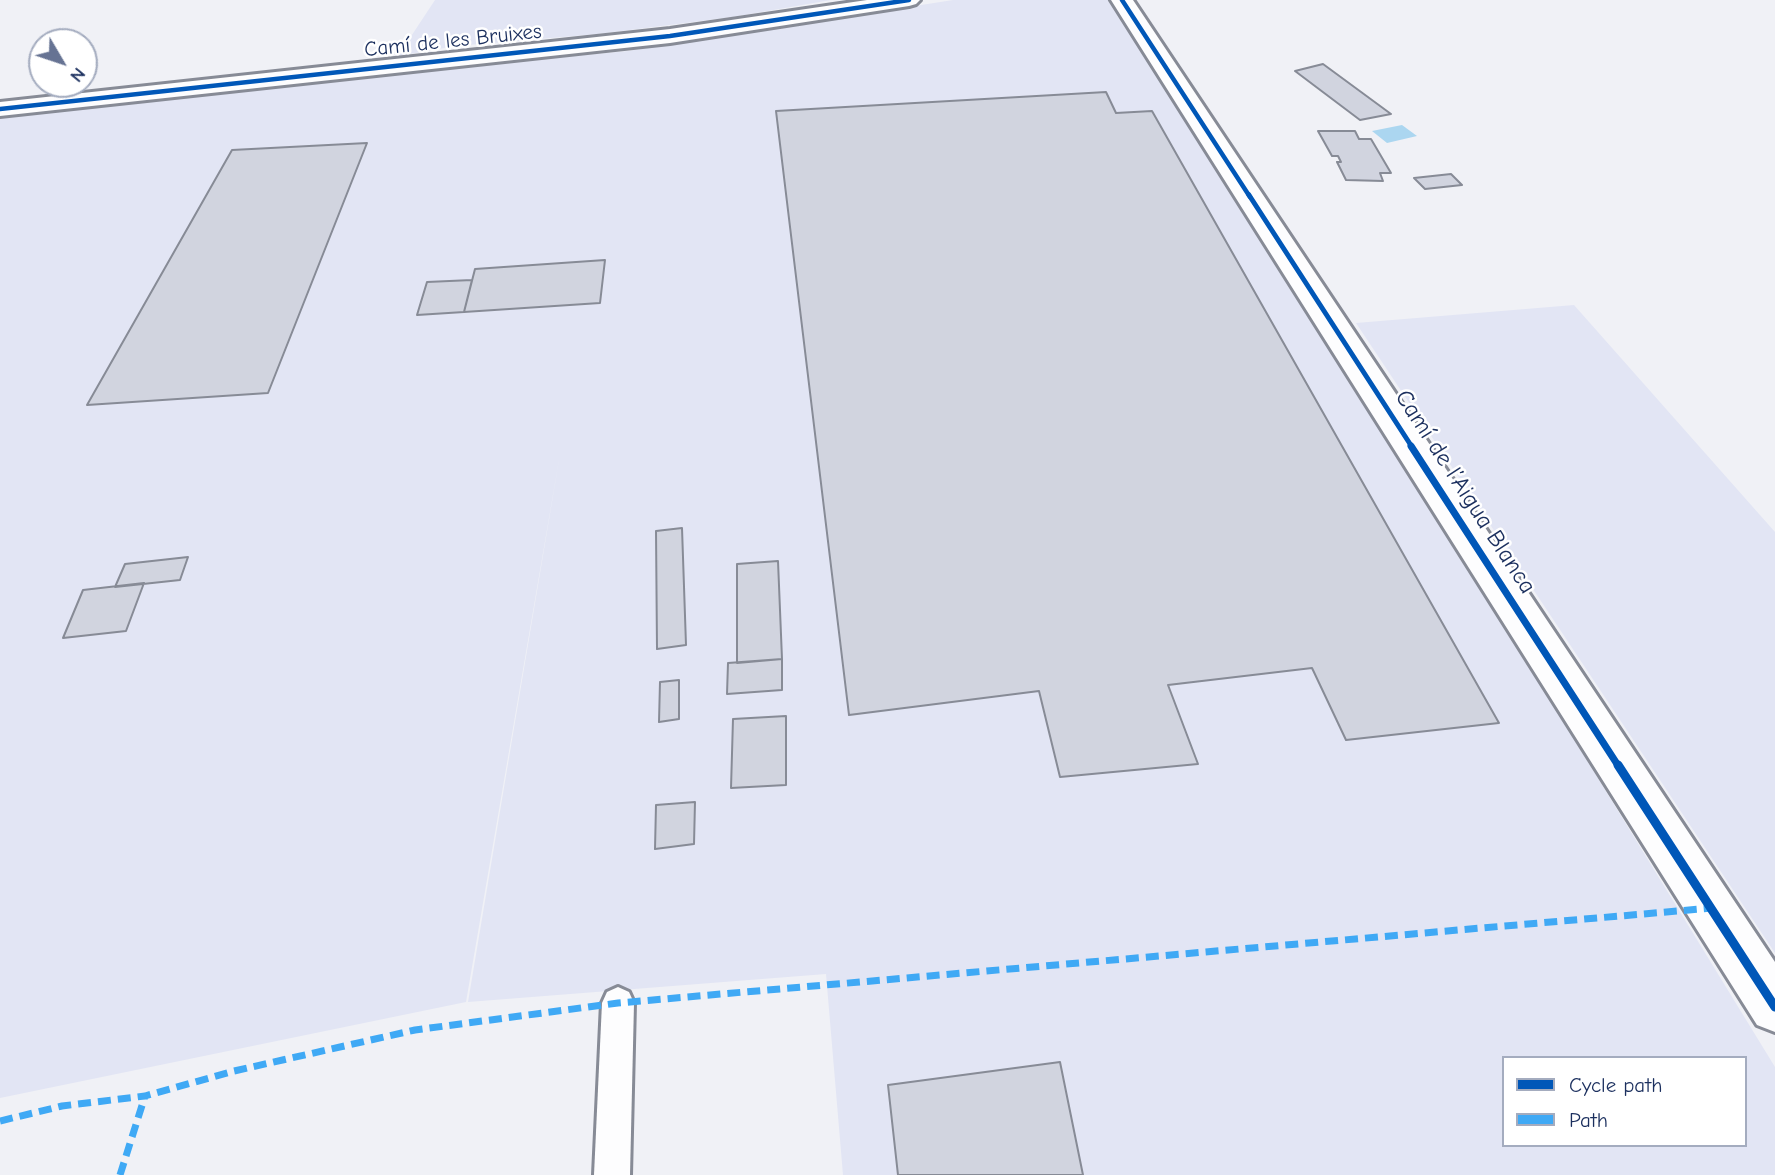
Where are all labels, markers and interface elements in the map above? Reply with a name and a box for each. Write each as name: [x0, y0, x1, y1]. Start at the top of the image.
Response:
street label: Camí de les Bruixes: [363, 19, 543, 63]
north arrow: [28, 28, 98, 98]
text: N: [65, 63, 90, 87]
street label: Camí de l’Aigua Blanca: [1388, 385, 1542, 599]
legend: [1502, 1056, 1747, 1147]
text: Cycle path: [1569, 1073, 1662, 1097]
text: Path: [1569, 1108, 1608, 1132]

